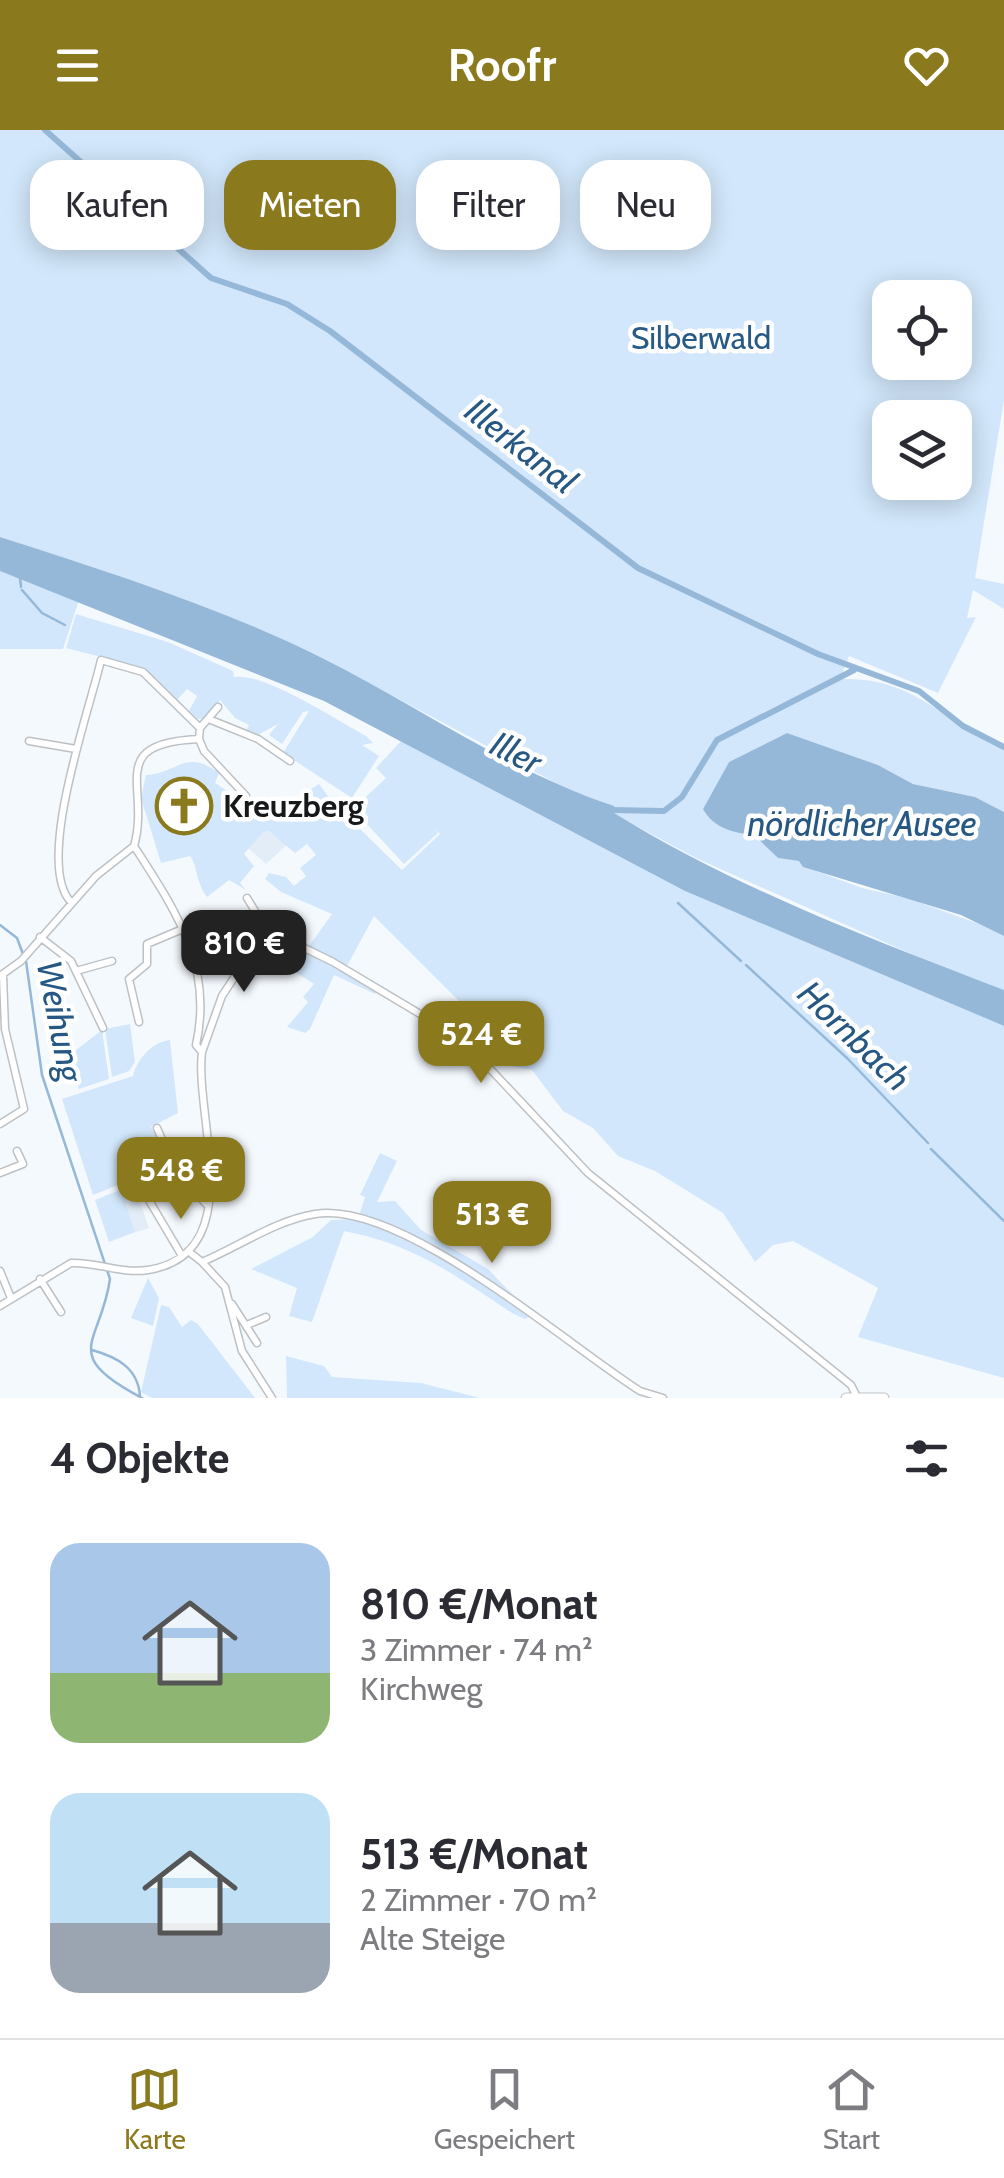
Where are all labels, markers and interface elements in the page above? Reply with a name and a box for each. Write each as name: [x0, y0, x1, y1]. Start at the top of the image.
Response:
icon: menu: [50, 38, 105, 93]
text: Roofr: [448, 38, 556, 92]
icon: heart: [899, 38, 954, 93]
chip: Kaufen: [30, 160, 204, 250]
chip: Mieten: [224, 160, 396, 250]
chip: Filter: [416, 160, 560, 250]
chip: Neu: [580, 160, 711, 250]
map controls: [872, 280, 972, 500]
button: locate: [872, 280, 972, 380]
park label: Silberwald: [631, 318, 771, 357]
water label: Illerkanal: [457, 389, 587, 503]
button: layers: [872, 400, 972, 500]
water label: Iller: [484, 722, 550, 784]
church icon: Kreuzberg: [154, 776, 214, 836]
place label: Kreuzberg: [223, 786, 364, 825]
water label: nördlicher Ausee: [747, 802, 977, 845]
pin: 810 €: [174, 910, 314, 995]
text: 810 €: [203, 923, 285, 962]
water label: Weihung: [28, 957, 93, 1086]
water label: Hornbach: [789, 972, 920, 1100]
pin: 524 €: [411, 1001, 551, 1086]
text: 524 €: [440, 1014, 522, 1053]
pin: 548 €: [111, 1137, 251, 1222]
text: 548 €: [139, 1150, 223, 1189]
pin: 513 €: [422, 1181, 562, 1266]
text: 513 €: [455, 1194, 529, 1233]
icon: filters: [899, 1431, 954, 1486]
text: 4 Objekte: [50, 1432, 229, 1484]
text: 810 €/Monat: [360, 1578, 598, 1630]
icon: home: [130, 1583, 250, 1703]
text: 3 Zimmer · 74 m²: [360, 1630, 593, 1669]
text: Kirchweg: [360, 1669, 482, 1708]
text: 513 €/Monat: [360, 1828, 588, 1880]
icon: home: [130, 1833, 250, 1953]
text: 2 Zimmer · 70 m²: [360, 1880, 597, 1919]
text: Alte Steige: [360, 1919, 505, 1958]
tab: Karte: [124, 2062, 186, 2156]
tab: Gespeichert: [434, 2062, 575, 2156]
tab: Start: [823, 2062, 880, 2156]

